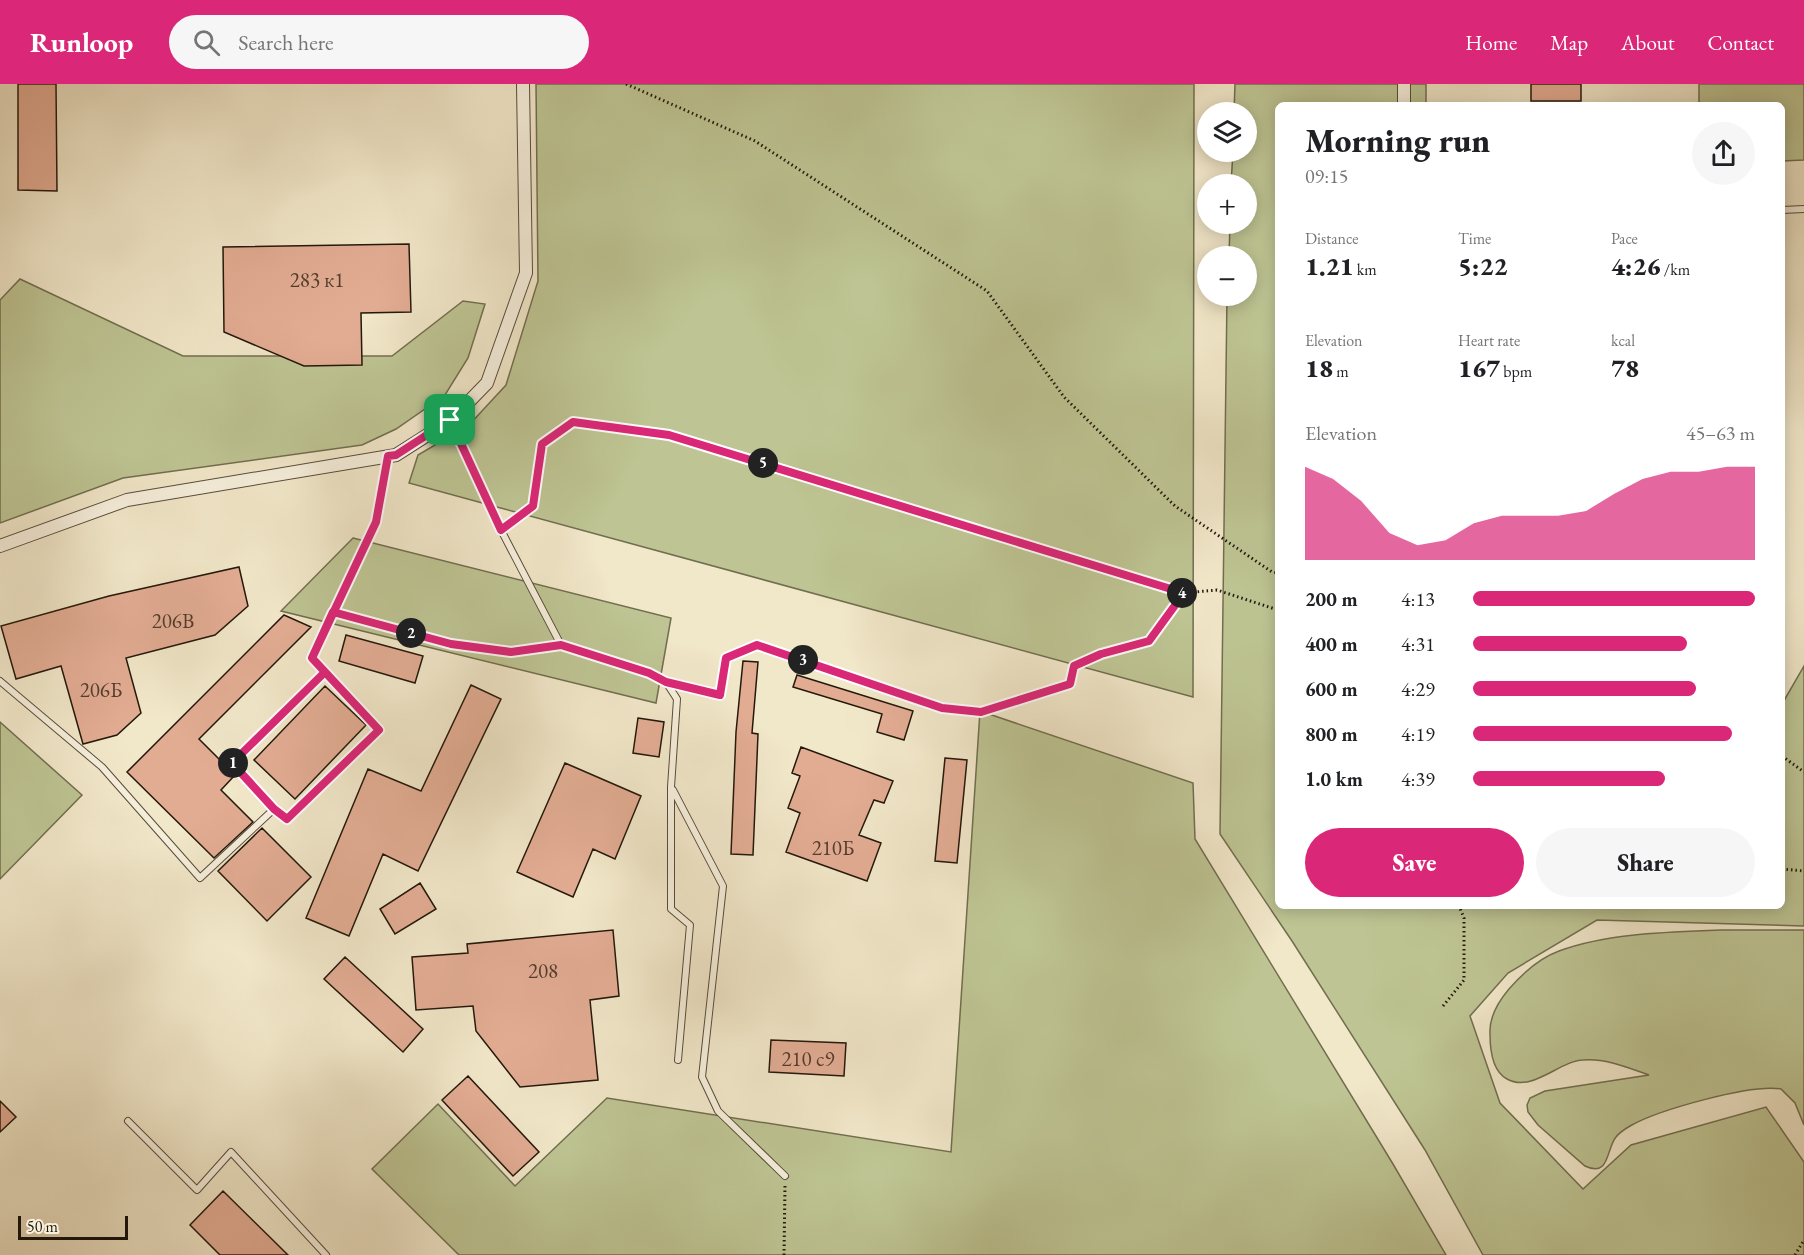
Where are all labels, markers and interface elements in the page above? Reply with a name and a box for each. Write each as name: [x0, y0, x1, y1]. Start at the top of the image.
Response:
search box: [169, 15, 589, 69]
text: Runloop: [30, 24, 133, 60]
icon: search: [190, 26, 223, 59]
text: Search here: [238, 28, 334, 57]
text: Home: [1465, 29, 1517, 56]
text: Map: [1550, 29, 1588, 56]
text: About: [1621, 29, 1674, 56]
text: Contact: [1707, 29, 1774, 56]
map controls: [1197, 102, 1257, 306]
button: layers: [1197, 102, 1257, 162]
text: Morning run: [1305, 119, 1490, 162]
button: share: [1692, 122, 1755, 185]
text: 09:15: [1305, 163, 1348, 189]
button: +: [1197, 174, 1257, 234]
text: Distance: [1305, 228, 1358, 249]
text: Time: [1458, 228, 1491, 249]
text: Pace: [1611, 228, 1638, 249]
button: −: [1197, 246, 1257, 306]
text: 1.21: [1305, 249, 1354, 283]
text: 5:22: [1458, 249, 1508, 283]
text: 4:26: [1611, 249, 1661, 283]
text: km: [1354, 259, 1377, 280]
text: /km: [1661, 259, 1690, 280]
house number: 283 к1: [290, 266, 344, 293]
text: Elevation: [1305, 330, 1363, 351]
text: Heart rate: [1458, 330, 1520, 351]
text: kcal: [1611, 330, 1635, 351]
text: 18: [1305, 351, 1333, 385]
text: 167: [1458, 351, 1500, 385]
text: 78: [1611, 351, 1639, 385]
text: m: [1333, 361, 1349, 382]
text: bpm: [1500, 361, 1532, 382]
pin: [424, 394, 475, 445]
icon: arrive: [433, 403, 466, 436]
text: Elevation: [1305, 420, 1377, 446]
text: 45–63 m: [1686, 420, 1755, 446]
pin: 5: [748, 448, 778, 478]
text: 5: [759, 452, 767, 473]
pin: 4: [1167, 578, 1197, 608]
text: 4: [1178, 582, 1186, 603]
text: 200 m: [1305, 586, 1358, 612]
text: 4:13: [1401, 586, 1435, 612]
house number: 206В: [152, 607, 194, 634]
pin: 2: [396, 618, 426, 648]
text: 2: [407, 622, 415, 643]
text: 400 m: [1305, 631, 1358, 657]
text: 4:31: [1401, 631, 1435, 657]
pin: 3: [788, 645, 818, 675]
text: 3: [799, 649, 807, 670]
house number: 206Б: [80, 676, 122, 703]
text: 600 m: [1305, 676, 1358, 702]
text: 4:29: [1401, 676, 1435, 702]
text: 800 m: [1305, 721, 1358, 747]
text: 4:19: [1401, 721, 1435, 747]
pin: 1: [218, 748, 248, 778]
text: 1: [229, 752, 237, 773]
text: 1.0 km: [1305, 766, 1363, 792]
text: 4:39: [1401, 766, 1435, 792]
button: Save: [1305, 828, 1524, 897]
button: Share: [1536, 828, 1755, 897]
house number: 210Б: [812, 834, 854, 861]
house number: 208: [528, 957, 558, 984]
house number: 210 с9: [781, 1045, 835, 1072]
scale bar: [18, 1213, 128, 1240]
text: 50 m: [27, 1216, 58, 1237]

